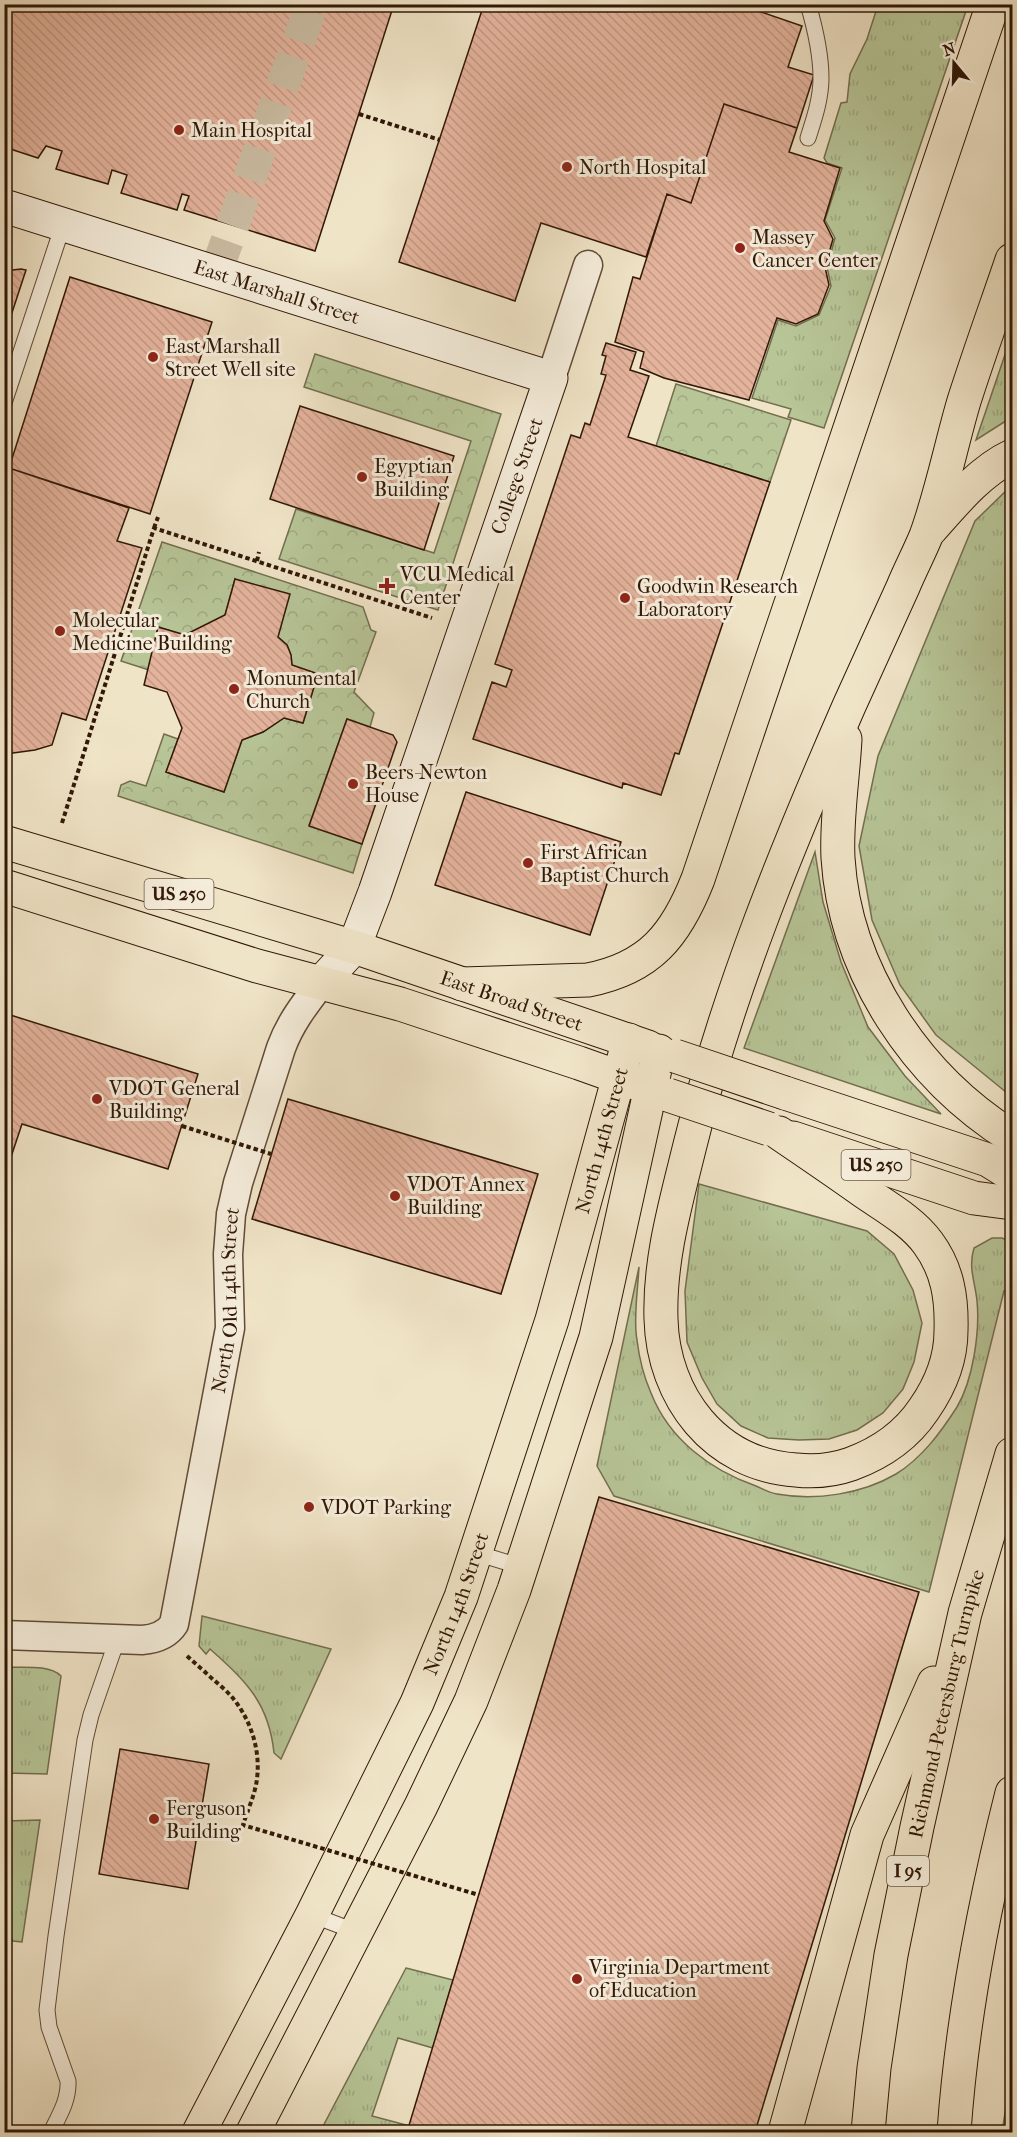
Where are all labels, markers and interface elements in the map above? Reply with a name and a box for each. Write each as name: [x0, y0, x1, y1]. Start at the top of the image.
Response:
north arrow: [924, 33, 984, 93]
text: N: [940, 38, 959, 60]
place label: Main Hospital: [191, 119, 312, 142]
marker: Main Hospital: [172, 123, 186, 137]
place label: North Hospital: [579, 156, 707, 179]
marker: North Hospital: [560, 160, 574, 174]
place label: Massey Cancer Center: [752, 226, 879, 272]
marker: Massey Cancer Center: [733, 241, 747, 255]
street label: East Marshall Street: [191, 255, 363, 329]
place label: East Marshall Street Well site: [165, 335, 296, 381]
marker: East Marshall Street Well site: [146, 350, 160, 364]
street label: College Street: [486, 415, 548, 537]
place label: Egyptian Building: [374, 455, 453, 501]
marker: Egyptian Building: [355, 470, 369, 484]
place label: VCU Medical Center: [399, 563, 515, 609]
place label: Goodwin Research Laboratory: [637, 575, 799, 621]
marker: VCU Medical Center: [378, 577, 396, 595]
marker: Goodwin Research Laboratory: [618, 591, 632, 605]
place label: Molecular Medicine Building: [72, 609, 232, 655]
marker: Molecular Medicine Building: [53, 624, 67, 638]
place label: Monumental Church: [246, 667, 357, 713]
marker: Monumental Church: [227, 682, 241, 696]
place label: Beers-Newton House: [365, 761, 487, 807]
marker: Beers-Newton House: [346, 777, 360, 791]
place label: First African Baptist Church: [540, 841, 670, 887]
marker: First African Baptist Church: [521, 856, 535, 870]
road number: US 250: [144, 879, 213, 909]
street label: East Broad Street: [437, 966, 586, 1036]
street label: North 14th Street: [570, 1065, 632, 1216]
place label: VDOT General Building: [108, 1077, 240, 1123]
marker: VDOT General Building: [90, 1092, 104, 1106]
road number: US 250: [842, 1150, 910, 1180]
place label: VDOT Annex Building: [406, 1173, 526, 1219]
marker: VDOT Annex Building: [388, 1189, 402, 1203]
street label: North Old 14th Street: [206, 1205, 244, 1395]
place label: VDOT Parking: [320, 1496, 451, 1519]
marker: VDOT Parking: [302, 1500, 316, 1514]
street label: North 14th Street: [418, 1529, 493, 1678]
street label: Richmond-Petersburg Turnpike: [904, 1566, 989, 1840]
place label: Ferguson Building: [166, 1797, 247, 1843]
marker: Ferguson Building: [147, 1812, 161, 1826]
road number: I 95: [887, 1856, 929, 1886]
place label: Virginia Department of Education: [588, 1956, 770, 2002]
marker: Virginia Department of Education: [570, 1972, 584, 1986]

